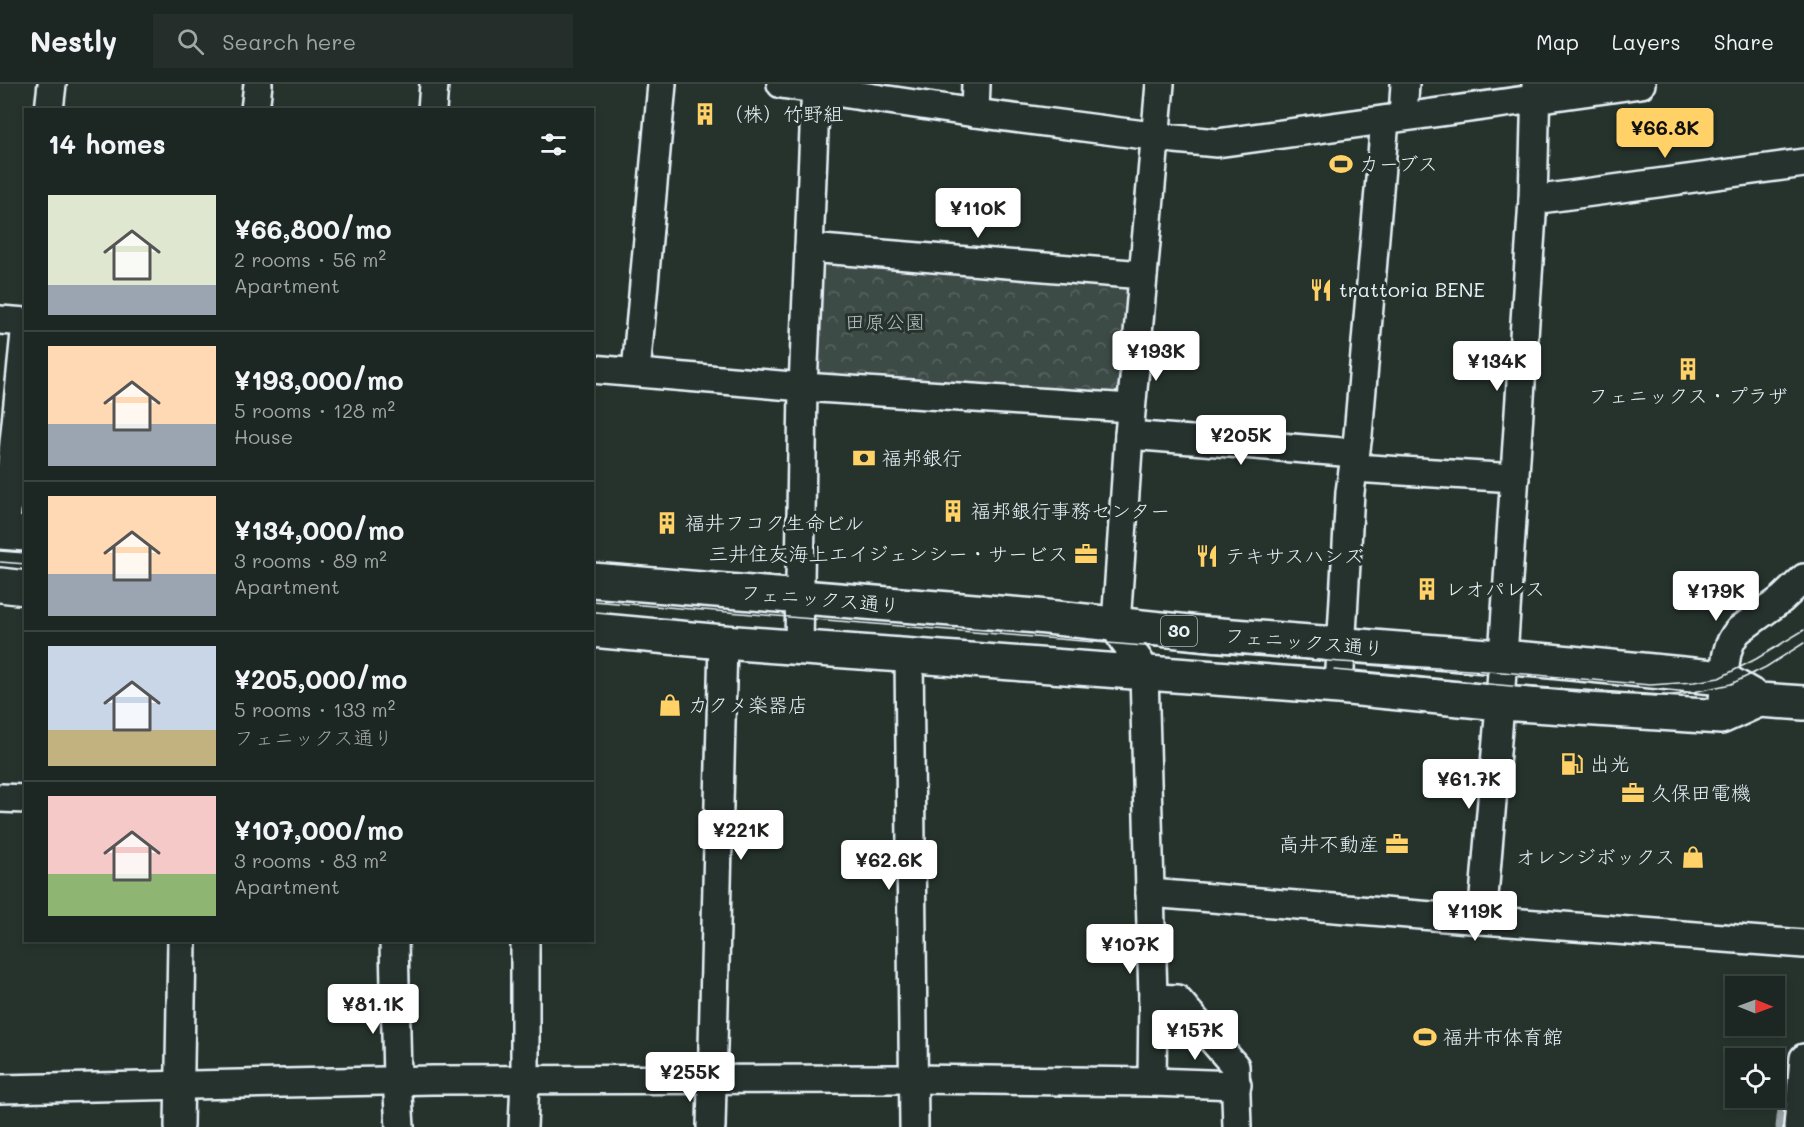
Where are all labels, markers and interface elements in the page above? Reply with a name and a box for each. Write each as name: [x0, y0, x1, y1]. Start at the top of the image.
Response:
search box: [153, 14, 573, 68]
text: Nestly: [30, 23, 117, 59]
icon: search: [174, 25, 207, 58]
text: Search here: [222, 27, 356, 56]
text: Map: [1536, 28, 1579, 55]
text: Layers: [1612, 28, 1681, 55]
text: Share: [1714, 28, 1774, 55]
place label: （株）竹野組: [723, 100, 843, 126]
building icon: （株）竹野組: [692, 101, 718, 127]
pin: ¥66.8K: [1616, 108, 1714, 159]
text: ¥66.8K: [1630, 114, 1700, 140]
text: 14 homes: [48, 127, 166, 161]
icon: filters: [537, 128, 570, 161]
place label: カーブス: [1359, 150, 1438, 176]
sports icon: カーブス: [1328, 151, 1354, 177]
pin: ¥110K: [936, 188, 1020, 239]
text: ¥110K: [950, 194, 1006, 220]
text: ¥66,800/mo: [234, 212, 392, 246]
icon: home: [96, 219, 168, 291]
text: 2 rooms · 56 m²: [234, 246, 386, 272]
text: Apartment: [234, 272, 340, 298]
place label: trattoria BENE: [1339, 276, 1485, 302]
restaurant icon: trattoria BENE: [1308, 277, 1334, 303]
park label: 田原公園: [845, 308, 925, 334]
pin: ¥193K: [1114, 331, 1198, 382]
text: ¥193K: [1126, 337, 1186, 363]
pin: ¥134K: [1455, 341, 1539, 392]
text: ¥134K: [1467, 347, 1527, 373]
building icon: フェニックス・プラザ: [1675, 356, 1701, 382]
text: ¥193,000/mo: [234, 363, 404, 397]
icon: home: [96, 370, 168, 442]
place label: フェニックス・プラザ: [1588, 382, 1788, 408]
text: 5 rooms · 128 m²: [234, 397, 395, 423]
pin: ¥205K: [1199, 415, 1283, 466]
text: ¥205K: [1210, 421, 1272, 447]
text: House: [234, 423, 293, 449]
place label: 福邦銀行: [882, 444, 962, 470]
bank icon: 福邦銀行: [851, 445, 877, 471]
place label: 福邦銀行事務センター: [971, 497, 1170, 523]
building icon: 福邦銀行事務センター: [940, 498, 966, 524]
place label: 福井フコク生命ビル: [685, 509, 865, 535]
building icon: 福井フコク生命ビル: [654, 510, 680, 536]
text: ¥134,000/mo: [234, 513, 404, 547]
icon: home: [96, 520, 168, 592]
place label: 三井住友海上エイジェンシー・サービス: [708, 540, 1068, 566]
office icon: 三井住友海上エイジェンシー・サービス: [1073, 541, 1099, 567]
place label: テキサスハンズ: [1225, 542, 1364, 568]
restaurant icon: テキサスハンズ: [1194, 543, 1220, 569]
text: 3 rooms · 89 m²: [234, 547, 387, 573]
pin: ¥179K: [1674, 571, 1758, 622]
text: Apartment: [234, 573, 340, 599]
place label: レオパレス: [1445, 575, 1545, 601]
building icon: レオパレス: [1414, 576, 1440, 602]
text: ¥179K: [1687, 577, 1745, 603]
street label: フェニックス通り: [739, 578, 901, 618]
road number: 30: [1161, 616, 1197, 646]
street label: フェニックス通り: [1223, 621, 1385, 661]
text: ¥205,000/mo: [234, 662, 407, 696]
icon: home: [96, 670, 168, 742]
place label: カクメ楽器店: [688, 691, 808, 717]
shop icon: カクメ楽器店: [657, 692, 683, 718]
text: 5 rooms · 133 m²: [234, 696, 395, 722]
text: フェニックス通り: [234, 724, 394, 750]
place label: 出光: [1590, 750, 1630, 776]
fuel station icon: 出光: [1559, 751, 1585, 777]
pin: ¥61.7K: [1420, 759, 1518, 810]
text: ¥61.7K: [1437, 765, 1501, 791]
place label: 久保田電機: [1651, 779, 1751, 805]
office icon: 久保田電機: [1620, 780, 1646, 806]
pin: ¥221K: [699, 810, 783, 861]
text: ¥107,000/mo: [234, 813, 404, 847]
text: ¥221K: [712, 816, 770, 842]
icon: home: [96, 820, 168, 892]
place label: 高井不動産: [1279, 830, 1379, 856]
office icon: 高井不動産: [1384, 831, 1410, 857]
pin: ¥62.6K: [840, 840, 938, 891]
place label: オレンジボックス: [1515, 843, 1675, 869]
shop icon: オレンジボックス: [1680, 844, 1706, 870]
text: ¥62.6K: [855, 846, 923, 872]
text: 3 rooms · 83 m²: [234, 847, 387, 873]
text: Apartment: [234, 873, 340, 899]
pin: ¥119K: [1433, 891, 1517, 942]
text: ¥119K: [1447, 897, 1503, 923]
pin: ¥107K: [1088, 924, 1172, 975]
text: ¥107K: [1100, 930, 1160, 956]
north arrow: [1725, 976, 1785, 1036]
map controls: [1725, 976, 1785, 1108]
pin: ¥81.1K: [324, 984, 422, 1035]
text: ¥81.1K: [342, 990, 404, 1016]
pin: ¥157K: [1153, 1010, 1237, 1061]
text: ¥157K: [1166, 1016, 1224, 1042]
place label: 福井市体育館: [1443, 1023, 1563, 1049]
sports icon: 福井市体育館: [1412, 1024, 1438, 1050]
button: locate: [1725, 1048, 1785, 1108]
pin: ¥255K: [648, 1052, 732, 1103]
text: ¥255K: [660, 1058, 720, 1084]

